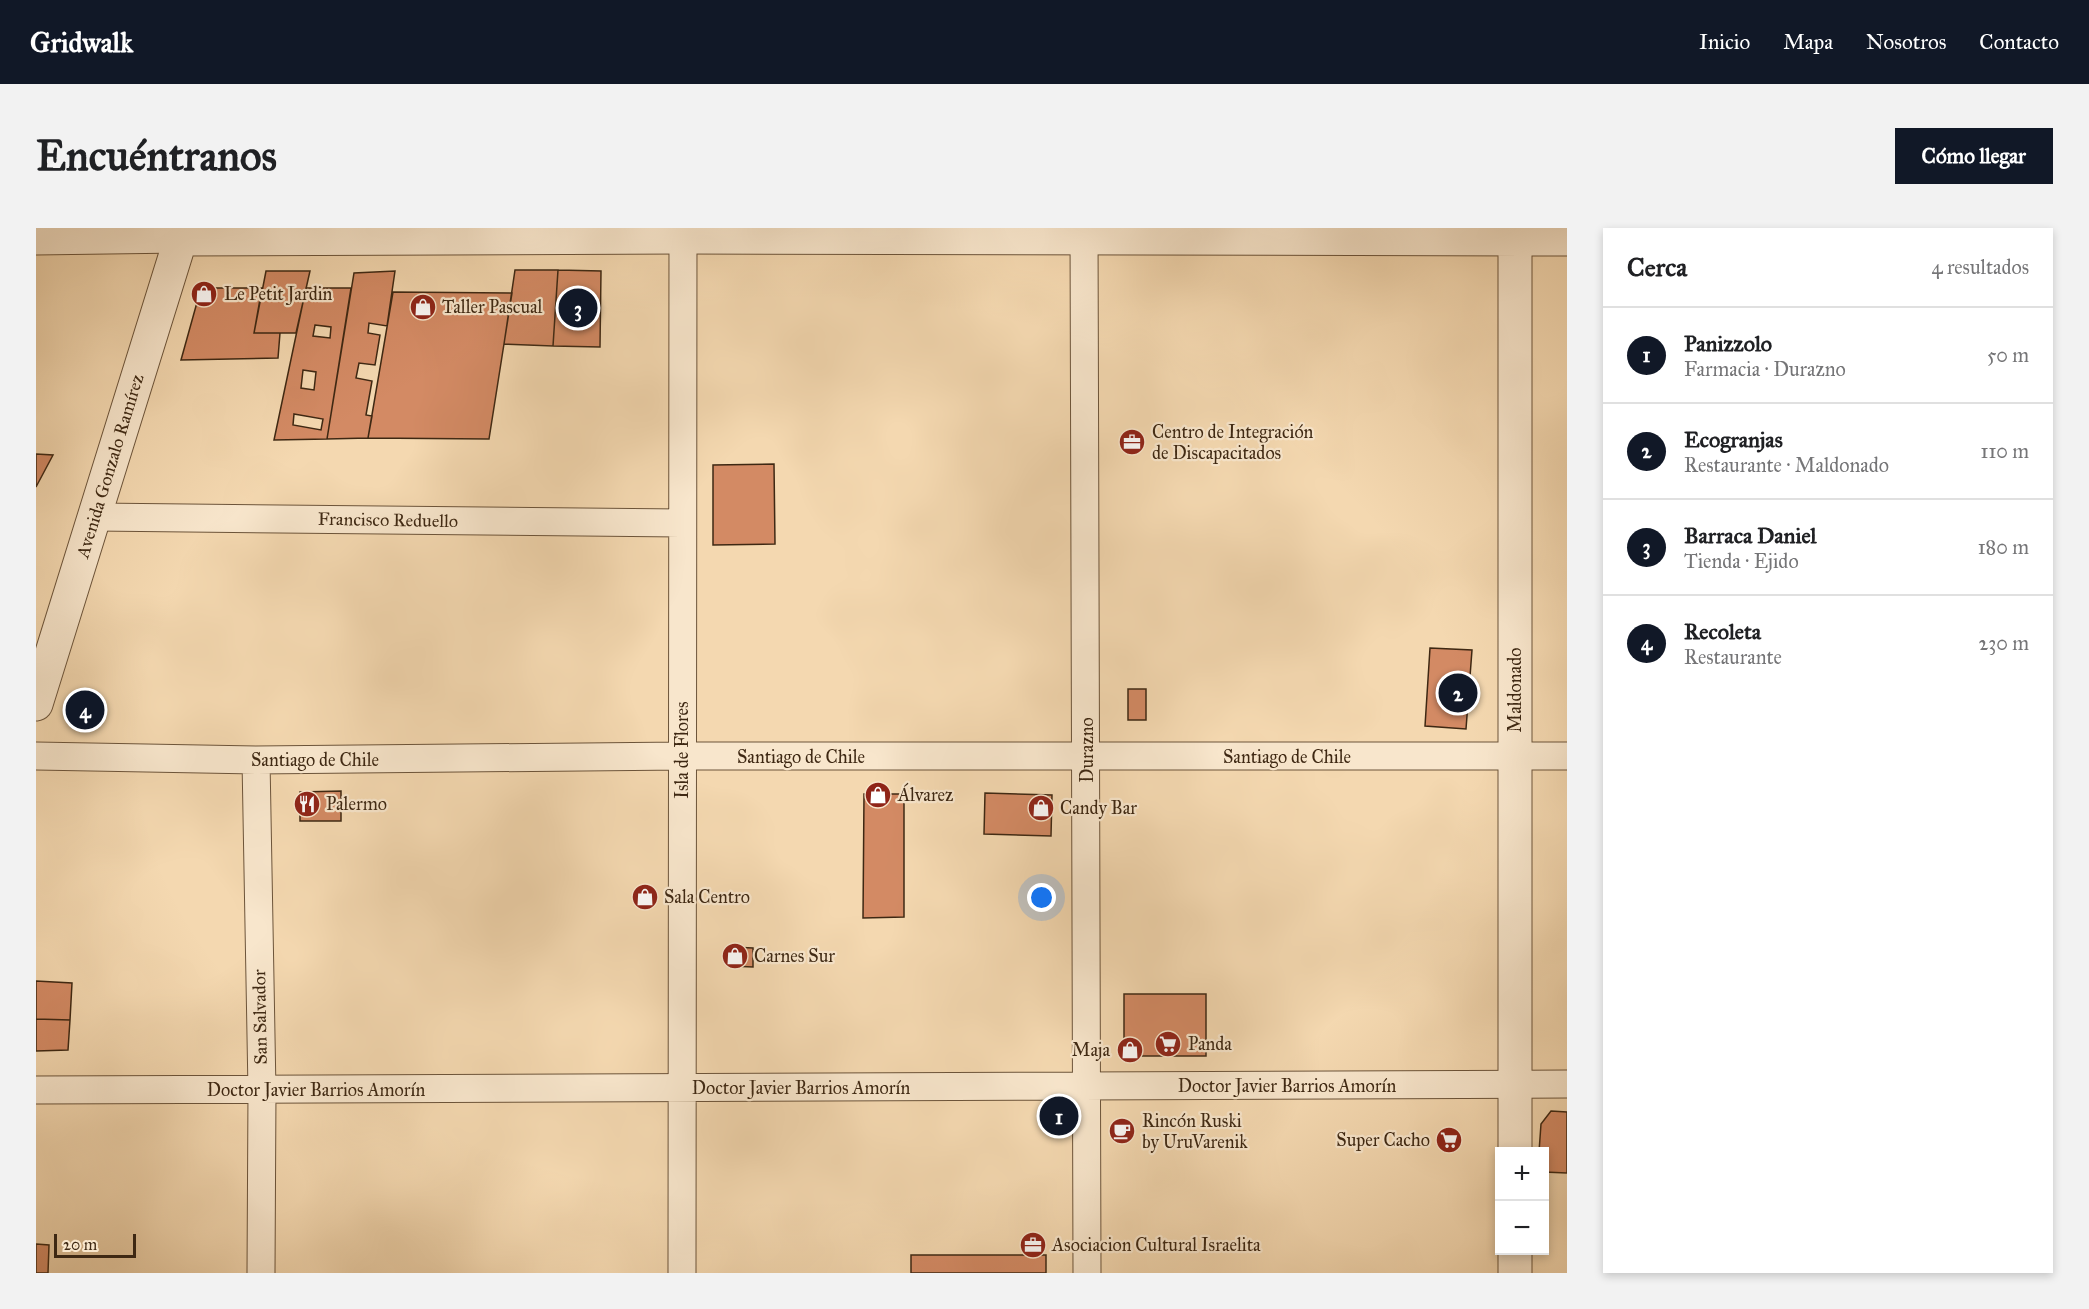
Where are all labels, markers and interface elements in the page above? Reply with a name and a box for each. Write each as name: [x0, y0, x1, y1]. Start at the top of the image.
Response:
text: Gridwalk: [30, 25, 133, 60]
text: Inicio: [1699, 29, 1750, 55]
text: Mapa: [1783, 29, 1833, 55]
text: Nosotros: [1866, 29, 1946, 55]
text: Contacto: [1979, 29, 2059, 55]
button: Cómo llegar: [1895, 128, 2053, 184]
text: Encuéntranos: [36, 130, 277, 182]
text: Cerca: [1627, 251, 1687, 283]
text: 4 resultados: [1931, 255, 2029, 279]
shop icon: Le Petit Jardin: [189, 279, 219, 309]
place label: Le Petit Jardin: [224, 283, 333, 306]
pin: 3: [558, 286, 598, 331]
shop icon: Taller Pascual: [408, 292, 438, 322]
place label: Taller Pascual: [442, 296, 543, 318]
text: Panizzolo: [1684, 330, 1772, 357]
text: 1: [1643, 343, 1650, 367]
text: 50 m: [1987, 343, 2029, 367]
text: Farmacia · Durazno: [1684, 357, 1846, 381]
street label: Avenida Gonzalo Ramírez: [71, 371, 148, 562]
place label: Centro de Integración de Discapacitados: [1152, 421, 1314, 464]
text: Ecogranjas: [1684, 426, 1783, 453]
office icon: Centro de Integración de Discapacitados: [1117, 427, 1147, 457]
text: 2: [1642, 439, 1651, 463]
text: 110 m: [1981, 439, 2029, 463]
text: Restaurante · Maldonado: [1684, 453, 1889, 477]
street label: Francisco Reduello: [318, 508, 458, 532]
text: Barraca Daniel: [1684, 522, 1817, 549]
text: 3: [1643, 535, 1651, 559]
text: 180 m: [1978, 535, 2029, 559]
text: Tienda · Ejido: [1684, 549, 1799, 573]
text: Recoleta: [1684, 618, 1761, 645]
text: 4: [1641, 631, 1652, 655]
text: 230 m: [1978, 631, 2029, 655]
text: Restaurante: [1684, 645, 1782, 669]
street label: Maldonado: [1504, 648, 1526, 732]
pin: 2: [1438, 670, 1478, 716]
pin: 4: [65, 688, 104, 732]
street label: Isla de Flores: [671, 701, 693, 799]
street label: Durazno: [1076, 717, 1098, 783]
street label: Santiago de Chile: [737, 746, 865, 769]
street label: Santiago de Chile: [1223, 746, 1351, 769]
street label: Santiago de Chile: [251, 749, 379, 772]
shop icon: Álvarez: [863, 780, 893, 810]
place label: Álvarez: [897, 782, 953, 806]
restaurant icon: Palermo: [292, 789, 322, 819]
place label: Palermo: [326, 793, 387, 815]
shop icon: Candy Bar: [1026, 793, 1056, 823]
place label: Candy Bar: [1060, 797, 1137, 819]
shop icon: Sala Centro: [630, 882, 660, 912]
your location: [1027, 883, 1056, 912]
place label: Sala Centro: [664, 886, 750, 908]
shop icon: Carnes Sur: [720, 941, 750, 971]
place label: Carnes Sur: [754, 945, 835, 967]
street label: San Salvador: [248, 969, 272, 1065]
supermarket icon: Panda: [1153, 1029, 1183, 1059]
place label: Panda: [1188, 1033, 1232, 1055]
shop icon: Maja: [1115, 1035, 1145, 1065]
place label: Maja: [1072, 1039, 1110, 1061]
street label: Doctor Javier Barrios Amorín: [1178, 1075, 1396, 1098]
street label: Doctor Javier Barrios Amorín: [692, 1077, 910, 1100]
street label: Doctor Javier Barrios Amorín: [207, 1079, 425, 1102]
pin: 1: [1040, 1094, 1078, 1138]
place label: Rincón Ruski by UruVarenik: [1142, 1110, 1248, 1153]
cafe icon: Rincón Ruski by UruVarenik: [1107, 1116, 1137, 1146]
supermarket icon: Super Cacho: [1434, 1125, 1464, 1155]
place label: Super Cacho: [1336, 1129, 1430, 1151]
map controls: [1495, 1147, 1549, 1255]
button: +: [1495, 1147, 1549, 1201]
button: −: [1495, 1201, 1549, 1255]
office icon: Asociacion Cultural Israelita: [1018, 1230, 1048, 1260]
scale bar: [54, 1231, 136, 1258]
place label: Asociacion Cultural Israelita: [1051, 1234, 1261, 1256]
text: 20 m: [63, 1235, 97, 1254]

